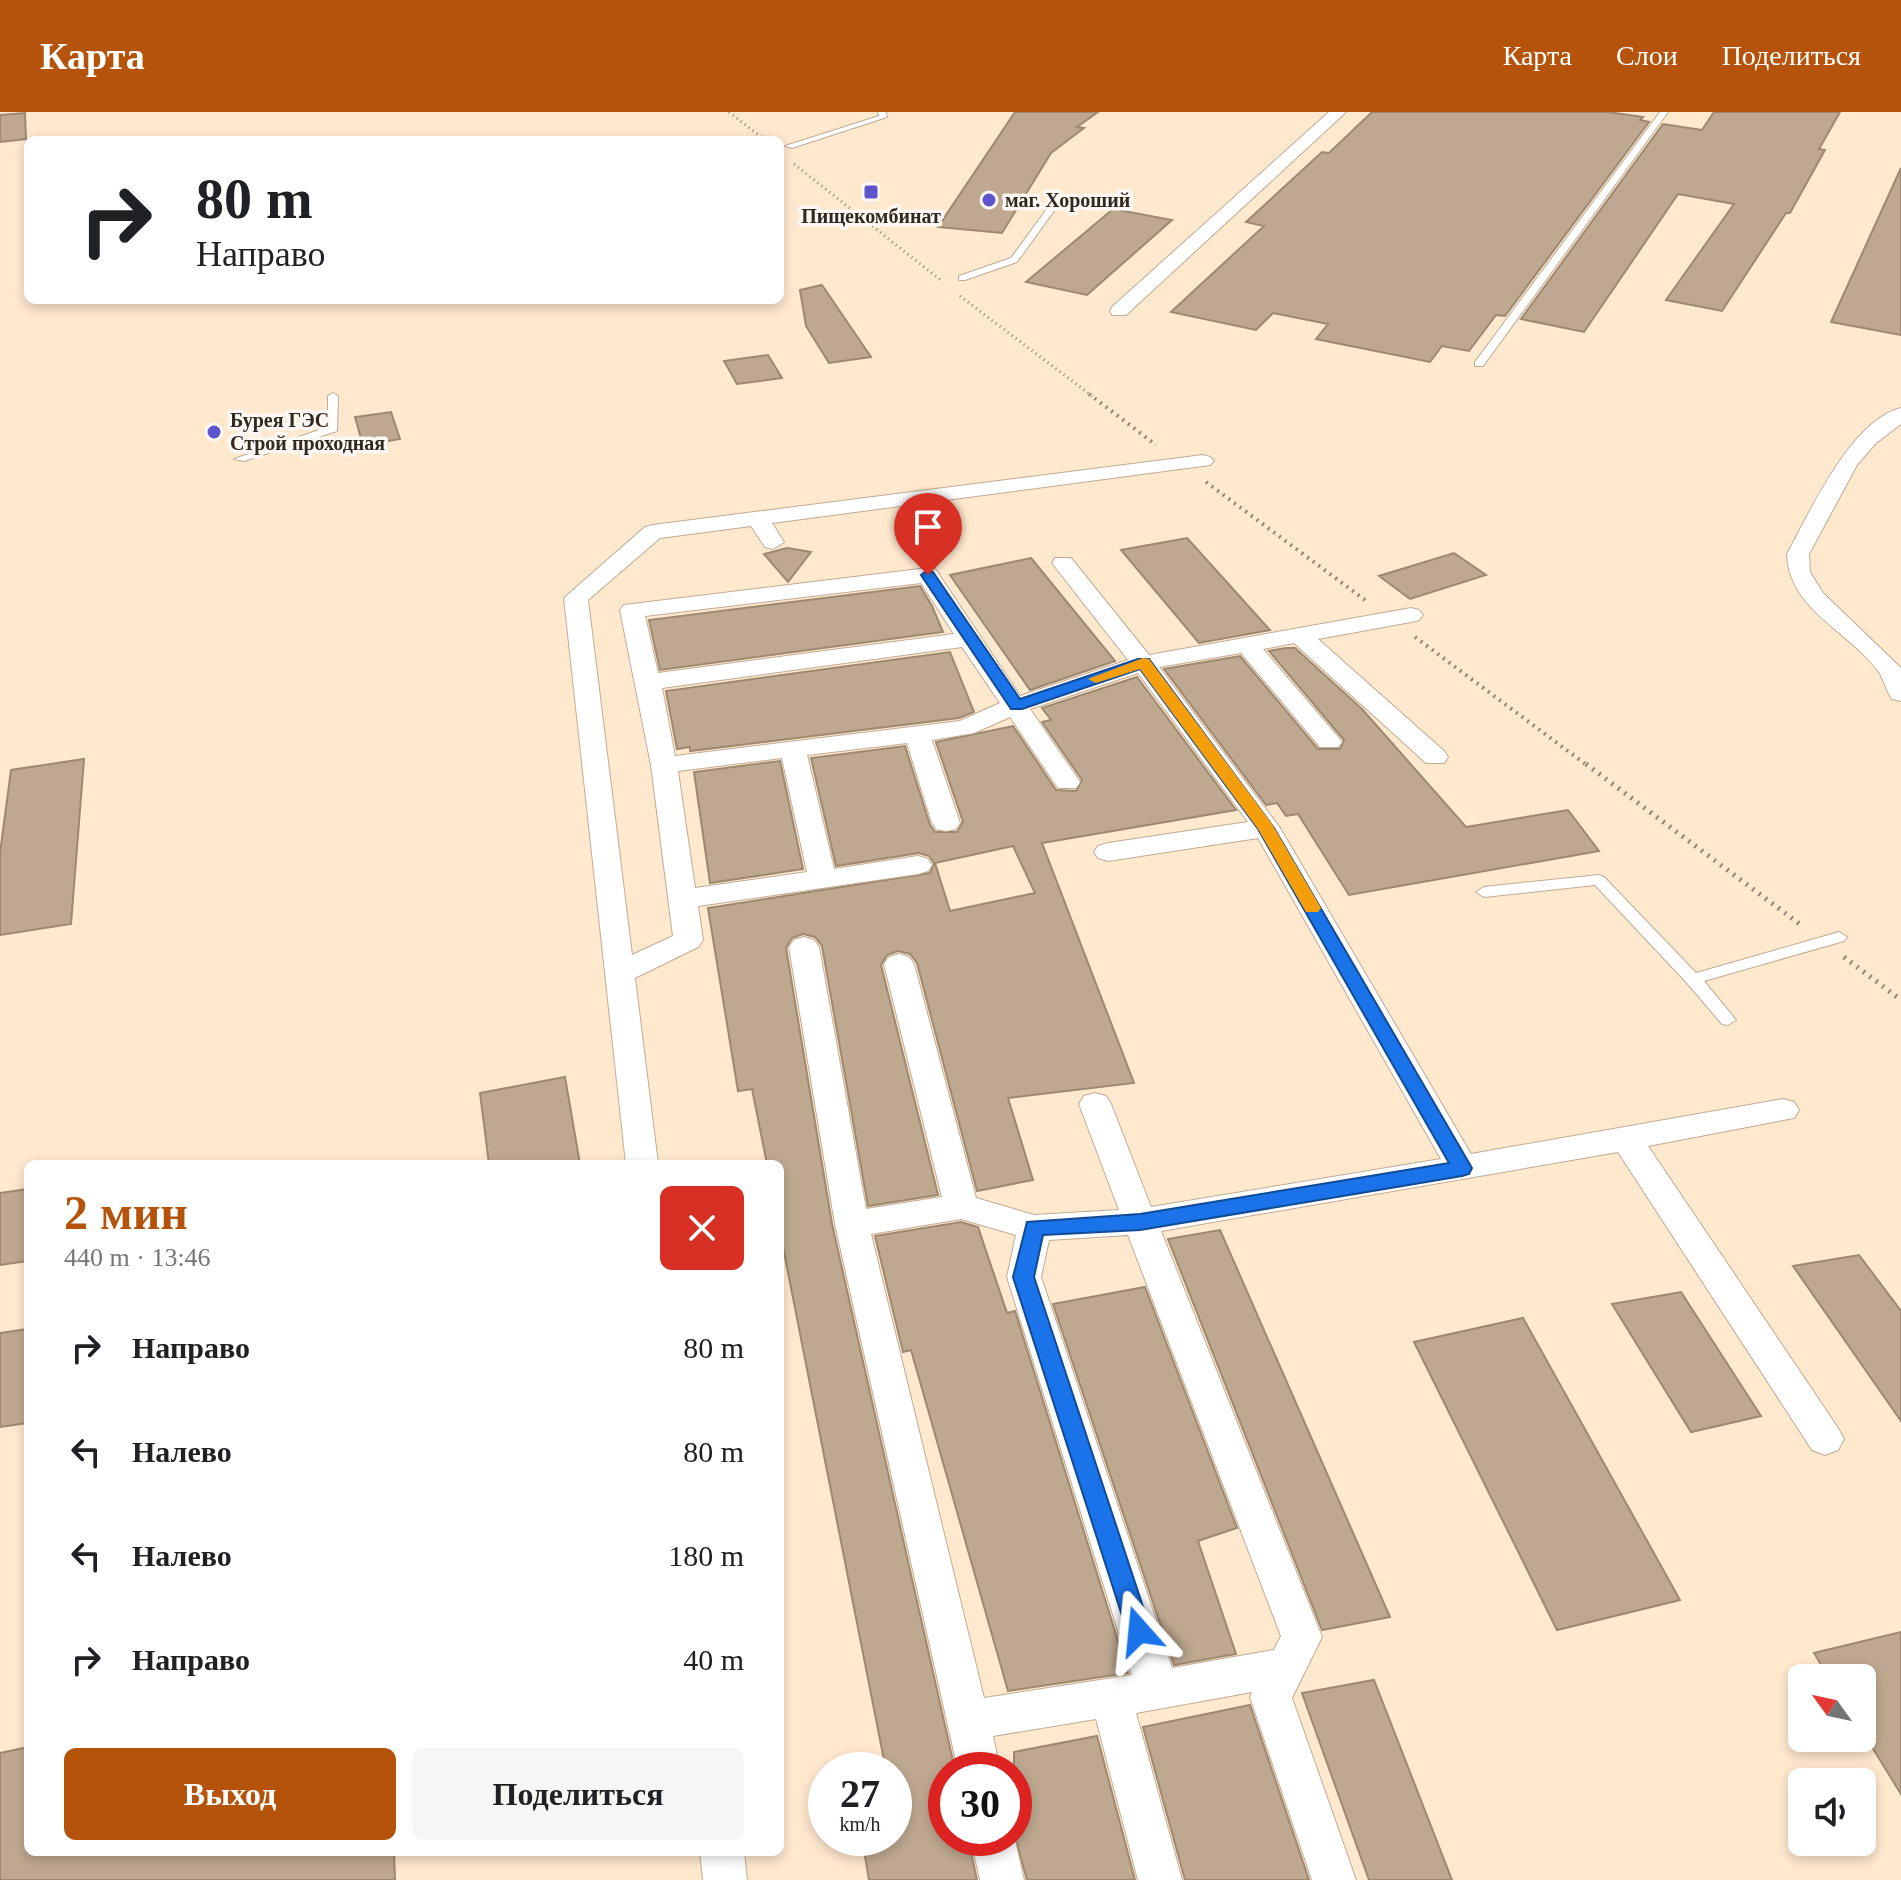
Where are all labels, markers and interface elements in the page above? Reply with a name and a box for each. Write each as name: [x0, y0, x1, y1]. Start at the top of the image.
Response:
text: Карта: [40, 35, 145, 77]
text: Карта: [1503, 40, 1572, 71]
text: Слои: [1616, 40, 1678, 71]
text: Поделиться: [1722, 40, 1861, 71]
icon: right: [64, 168, 168, 272]
text: 80 m: [196, 168, 313, 230]
marker: Пищекомбинат: [862, 183, 880, 201]
place label: маг. Хороший: [1005, 189, 1130, 212]
marker: маг. Хороший: [980, 191, 998, 209]
place label: Пищекомбинат: [801, 205, 941, 227]
text: Направо: [196, 234, 326, 274]
place label: Бурея ГЭС Строй проходная: [230, 409, 385, 455]
marker: Бурея ГЭС Строй проходная: [205, 423, 223, 441]
pin: [894, 493, 962, 575]
icon: arrive: [906, 505, 950, 549]
text: 2 мин: [64, 1186, 188, 1239]
button: close: [660, 1186, 744, 1270]
text: 440 m · 13:46: [64, 1243, 211, 1272]
icon: right: [64, 1326, 108, 1370]
text: Направо: [132, 1331, 250, 1364]
text: 80 m: [683, 1331, 744, 1364]
icon: left: [64, 1430, 108, 1474]
text: Налево: [132, 1435, 232, 1468]
text: 80 m: [683, 1435, 744, 1468]
icon: left: [64, 1534, 108, 1578]
text: Налево: [132, 1539, 232, 1572]
text: 180 m: [668, 1539, 744, 1572]
position arrow: [1097, 1589, 1181, 1673]
icon: right: [64, 1638, 108, 1682]
text: Направо: [132, 1643, 250, 1676]
text: 40 m: [683, 1643, 744, 1676]
north arrow: [1788, 1664, 1876, 1752]
map controls: [1788, 1664, 1876, 1856]
button: Выход: [64, 1748, 396, 1840]
button: Поделиться: [412, 1748, 744, 1840]
speed limit sign: 30: [928, 1752, 1032, 1856]
button: sound: [1788, 1768, 1876, 1856]
text: 27: [840, 1771, 880, 1816]
text: km/h: [839, 1813, 881, 1835]

